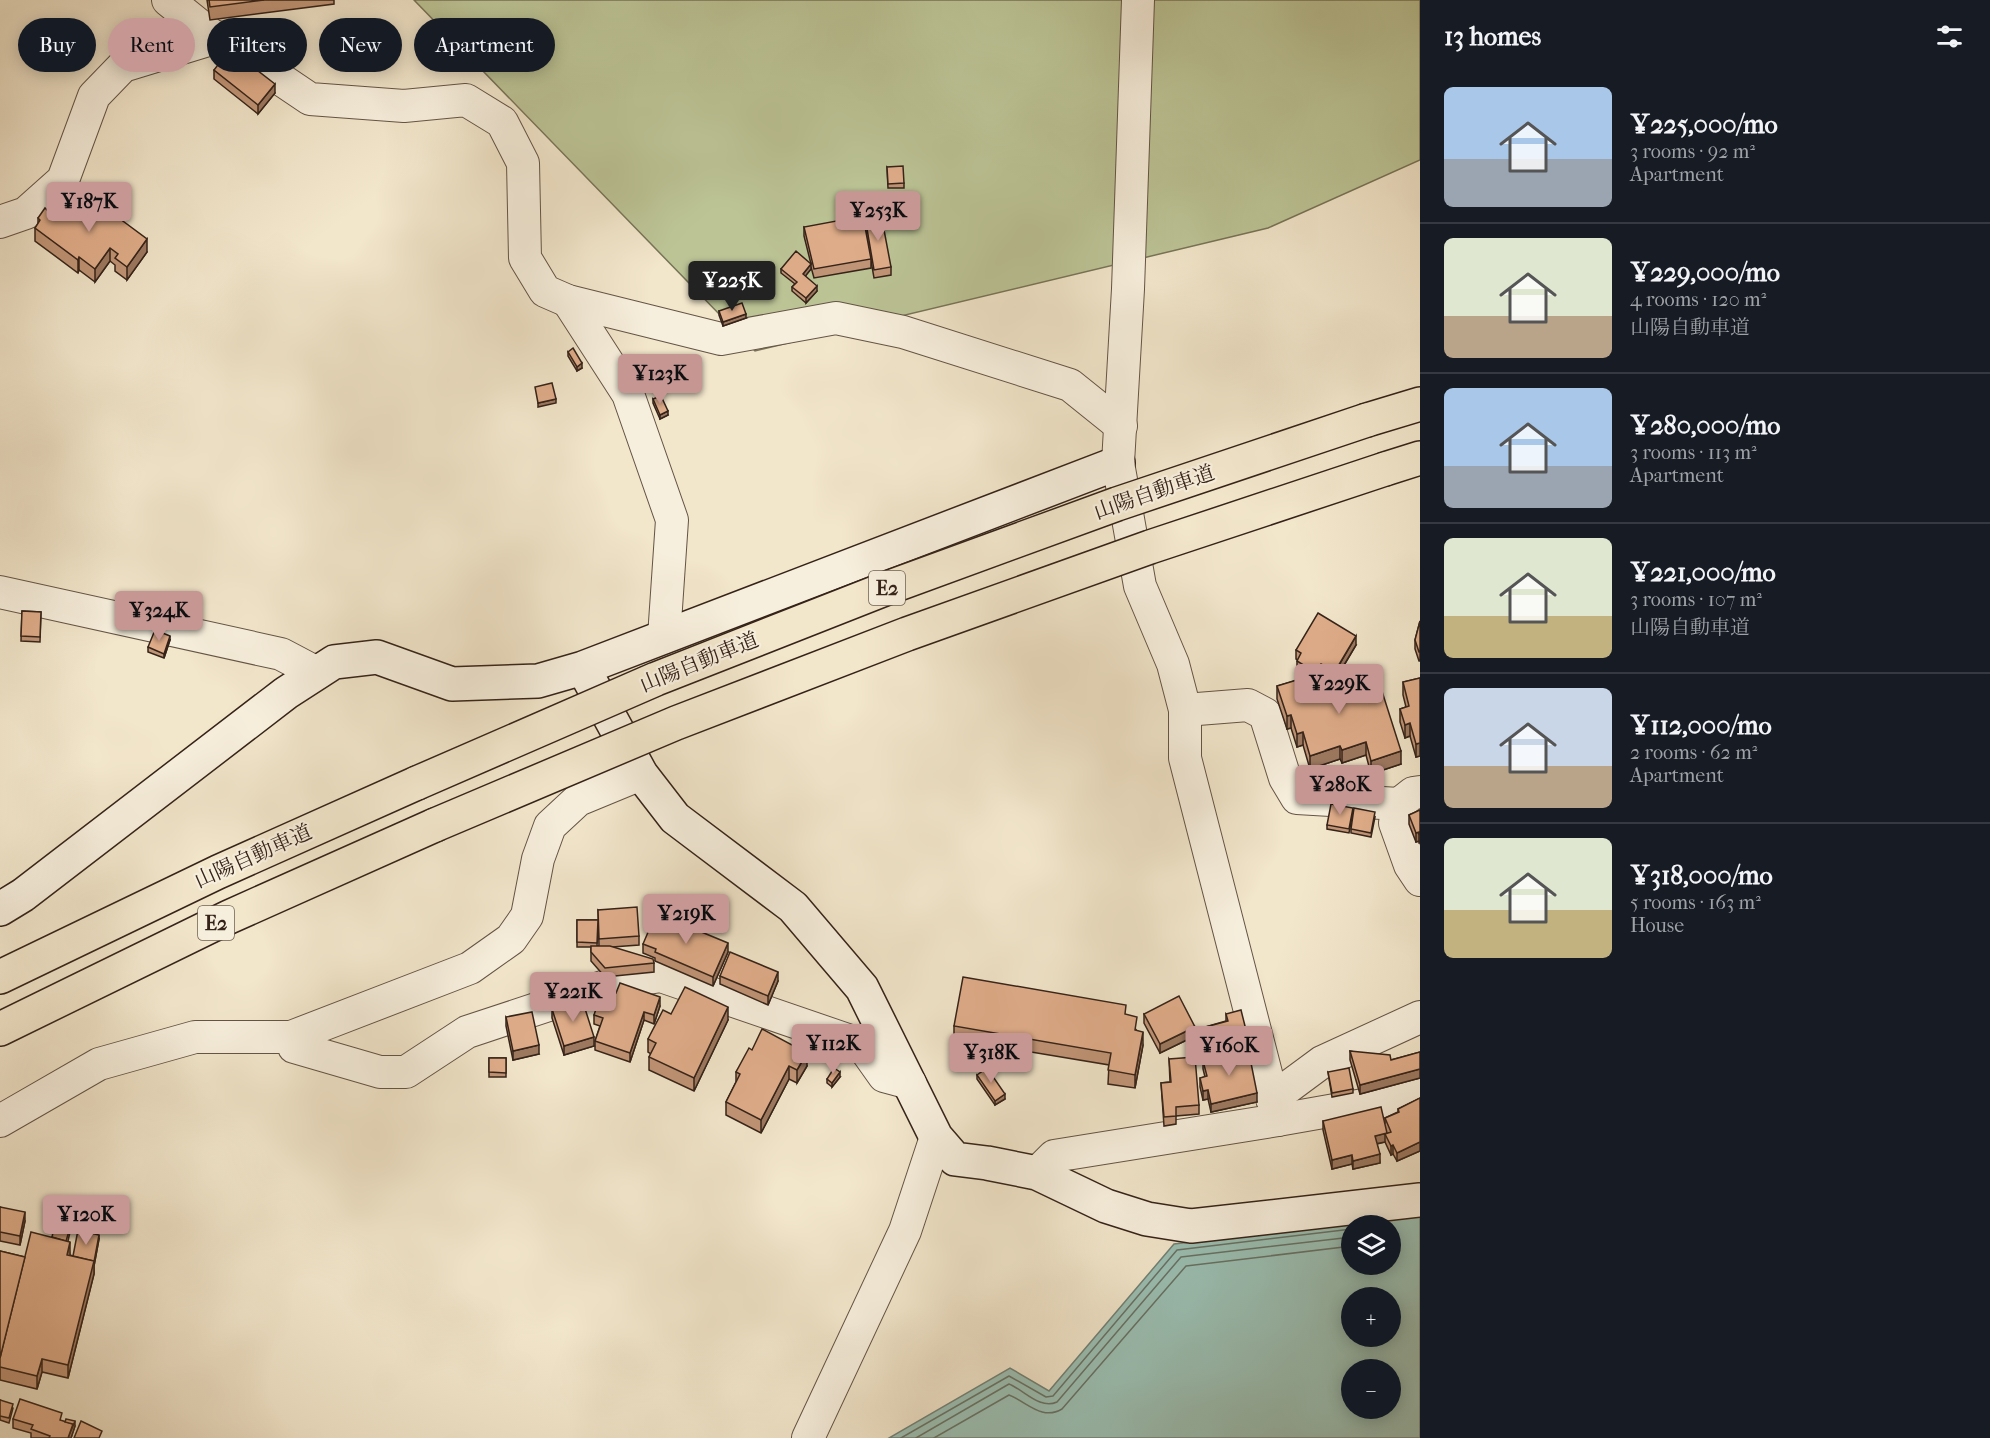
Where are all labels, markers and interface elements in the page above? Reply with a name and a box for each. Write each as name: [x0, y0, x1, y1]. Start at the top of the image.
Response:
chip: Buy: [18, 18, 96, 72]
chip: Rent: [108, 18, 195, 72]
chip: Filters: [207, 18, 307, 72]
chip: New: [319, 18, 402, 72]
chip: Apartment: [414, 18, 555, 72]
icon: filters: [1933, 20, 1966, 53]
text: 13 homes: [1444, 21, 1541, 52]
text: ¥225,000/mo: [1630, 109, 1778, 140]
icon: home: [1492, 111, 1564, 183]
text: 3 rooms · 92 m²: [1630, 140, 1755, 163]
text: Apartment: [1630, 163, 1724, 186]
pin: ¥187K: [47, 182, 131, 233]
text: ¥187K: [61, 190, 117, 213]
pin: ¥253K: [836, 191, 920, 242]
text: ¥253K: [849, 199, 907, 222]
text: ¥229,000/mo: [1630, 257, 1780, 288]
pin: ¥225K: [690, 261, 774, 312]
icon: home: [1492, 262, 1564, 334]
text: ¥225K: [702, 269, 762, 292]
text: 4 rooms · 120 m²: [1630, 288, 1766, 311]
text: 山陽自動車道: [1630, 316, 1750, 339]
pin: ¥123K: [618, 354, 702, 405]
text: ¥123K: [632, 362, 688, 385]
text: ¥280,000/mo: [1630, 410, 1780, 441]
icon: home: [1492, 412, 1564, 484]
text: 3 rooms · 113 m²: [1630, 441, 1757, 464]
street label: 山陽自動車道: [1091, 460, 1217, 524]
text: Apartment: [1630, 464, 1724, 487]
text: ¥221,000/mo: [1630, 557, 1776, 588]
icon: home: [1492, 562, 1564, 634]
road number: E2: [869, 571, 905, 605]
text: 3 rooms · 107 m²: [1630, 588, 1762, 611]
pin: ¥324K: [117, 591, 201, 642]
text: ¥324K: [129, 599, 189, 622]
text: 山陽自動車道: [1630, 616, 1750, 639]
street label: 山陽自動車道: [636, 627, 762, 697]
pin: ¥229K: [1297, 664, 1381, 715]
text: ¥229K: [1308, 672, 1370, 695]
text: ¥112,000/mo: [1630, 710, 1772, 741]
icon: home: [1492, 712, 1564, 784]
text: 2 rooms · 62 m²: [1630, 741, 1757, 764]
text: Apartment: [1630, 764, 1724, 787]
pin: ¥280K: [1298, 765, 1382, 816]
text: ¥280K: [1309, 773, 1371, 796]
street label: 山陽自動車道: [191, 819, 315, 893]
text: ¥318,000/mo: [1630, 860, 1773, 891]
icon: home: [1492, 862, 1564, 934]
text: 5 rooms · 163 m²: [1630, 891, 1761, 914]
pin: ¥219K: [644, 894, 728, 945]
text: ¥219K: [657, 902, 715, 925]
road number: E2: [198, 906, 234, 940]
text: House: [1630, 914, 1684, 937]
pin: ¥221K: [531, 972, 615, 1023]
text: ¥221K: [544, 980, 602, 1003]
pin: ¥112K: [791, 1024, 875, 1075]
pin: ¥160K: [1187, 1026, 1271, 1077]
text: ¥112K: [806, 1032, 860, 1055]
pin: ¥318K: [949, 1033, 1033, 1084]
text: ¥160K: [1199, 1034, 1259, 1057]
text: ¥318K: [963, 1041, 1019, 1064]
pin: ¥120K: [44, 1195, 128, 1246]
text: ¥120K: [57, 1203, 115, 1226]
map controls: [1341, 1215, 1401, 1419]
button: layers: [1341, 1215, 1401, 1275]
button: +: [1341, 1287, 1401, 1347]
button: −: [1341, 1359, 1401, 1419]

